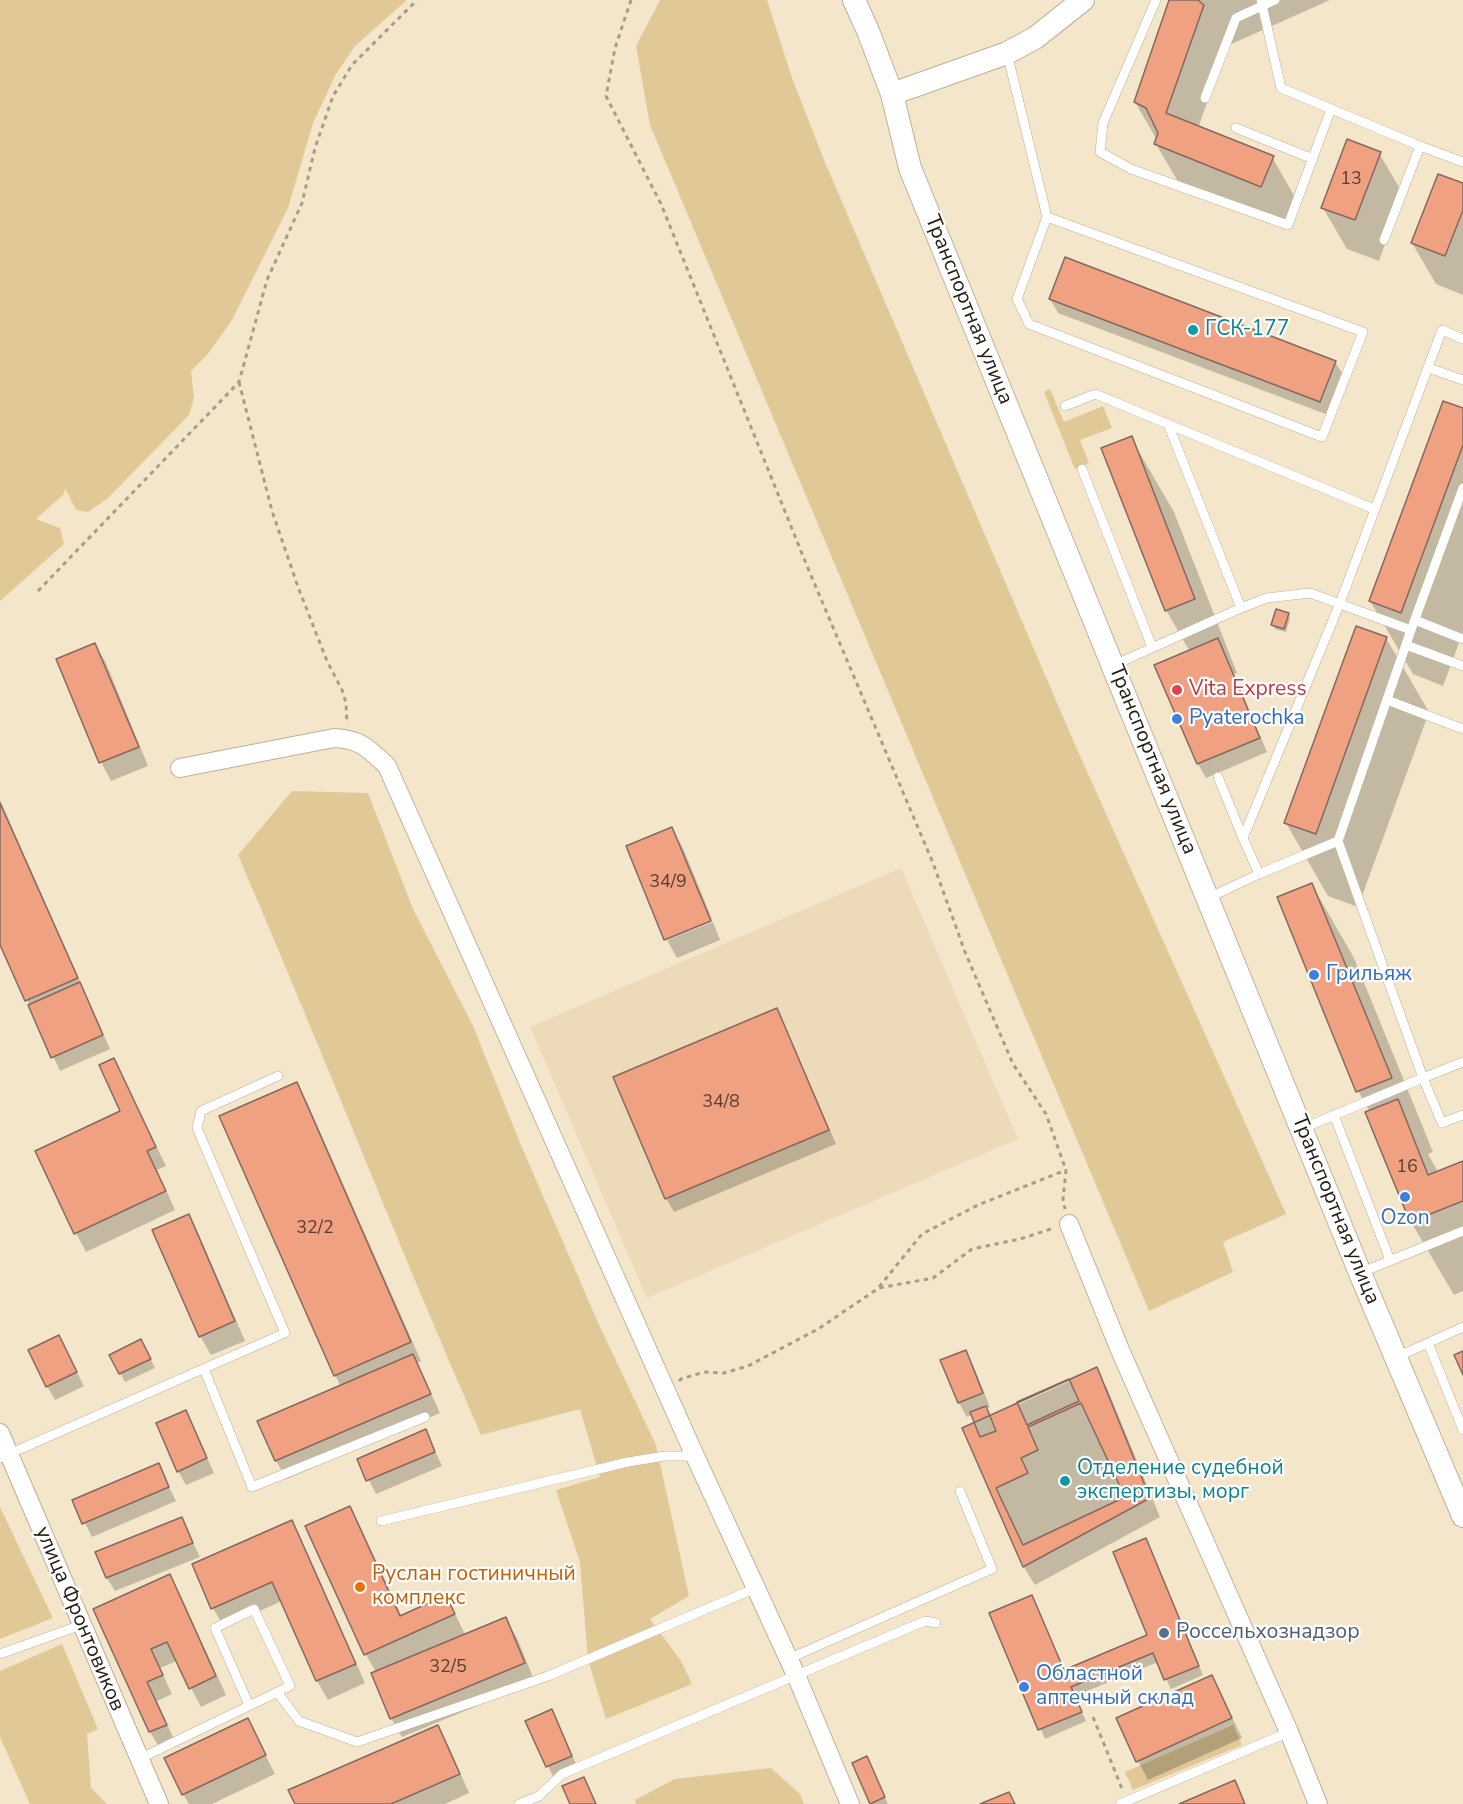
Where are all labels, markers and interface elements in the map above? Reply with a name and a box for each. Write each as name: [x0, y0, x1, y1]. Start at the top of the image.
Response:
house number: 13: [1340, 169, 1362, 191]
street label: Транспортная улица: [918, 212, 1018, 408]
place label: ГСК-177: [1205, 317, 1289, 343]
marker: ГСК-177: [1186, 323, 1200, 337]
street label: Транспортная улица: [1102, 662, 1202, 858]
place label: Vita Express: [1189, 677, 1306, 703]
marker: Vita Express: [1170, 683, 1184, 697]
place label: Pyaterochka: [1189, 706, 1305, 732]
marker: Pyaterochka: [1170, 712, 1184, 726]
house number: 34/9: [649, 872, 687, 894]
place label: Грильяж: [1326, 962, 1412, 988]
marker: Грильяж: [1307, 968, 1321, 982]
house number: 34/8: [702, 1092, 740, 1114]
street label: Транспортная улица: [1285, 1112, 1385, 1308]
house number: 16: [1396, 1157, 1418, 1179]
marker: Ozon: [1398, 1190, 1412, 1204]
place label: Ozon: [1380, 1206, 1430, 1232]
house number: 32/2: [296, 1218, 334, 1240]
place label: Отделение судебной экспертизы, морг: [1077, 1456, 1284, 1506]
marker: Отделение судебной экспертизы, морг: [1058, 1474, 1072, 1488]
street label: улица Фронтовиков: [29, 1523, 129, 1715]
place label: Руслан гостиничный комплекс: [372, 1562, 576, 1612]
marker: Руслан гостиничный комплекс: [353, 1580, 367, 1594]
place label: Россельхознадзор: [1176, 1620, 1360, 1646]
marker: Россельхознадзор: [1157, 1626, 1171, 1640]
house number: 32/5: [429, 1657, 467, 1679]
place label: Областной аптечный склад: [1036, 1662, 1194, 1712]
marker: Областной аптечный склад: [1017, 1680, 1031, 1694]

